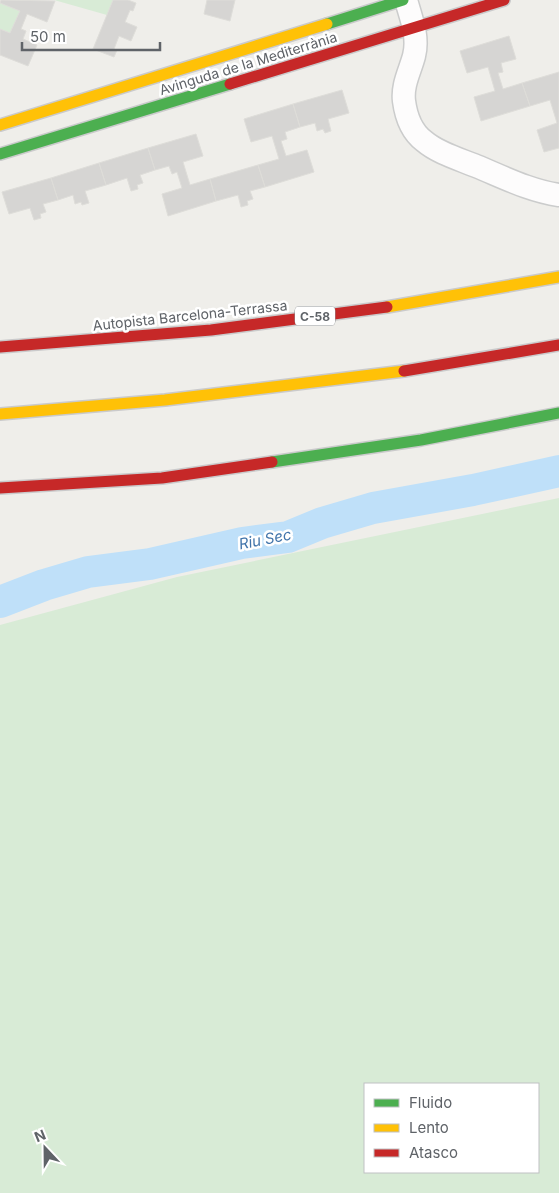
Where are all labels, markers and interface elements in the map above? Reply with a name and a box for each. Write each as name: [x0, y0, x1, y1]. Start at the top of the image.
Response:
scale bar: [22, 20, 160, 52]
text: 50 m: [30, 27, 66, 46]
street label: Avinguda de la Mediterrània: [157, 28, 339, 98]
street label: Autopista Barcelona-Terrassa: [92, 296, 288, 334]
road number: C-58: [295, 306, 335, 326]
water label: Riu Sec: [237, 525, 293, 553]
legend: [364, 1083, 539, 1173]
text: Fluido: [409, 1093, 452, 1112]
text: Lento: [409, 1118, 449, 1137]
north arrow: [20, 1123, 70, 1173]
text: N: [32, 1126, 48, 1145]
text: Atasco: [409, 1143, 458, 1162]

